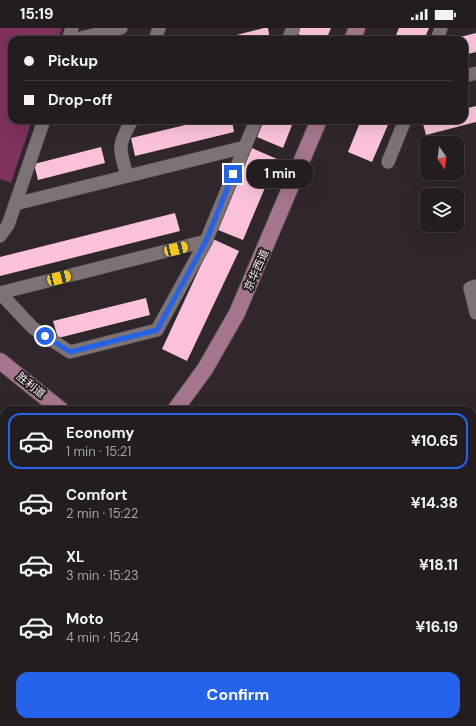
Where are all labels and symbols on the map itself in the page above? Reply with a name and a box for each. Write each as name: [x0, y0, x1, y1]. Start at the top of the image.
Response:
north arrow: [420, 136, 464, 180]
callout: 1 min: [247, 160, 313, 188]
route end: [224, 165, 242, 183]
car: [163, 240, 189, 258]
street label: 京华西道: [241, 247, 271, 293]
car: [46, 269, 72, 287]
route start: [36, 327, 54, 345]
street label: 胜利道: [14, 369, 48, 401]

